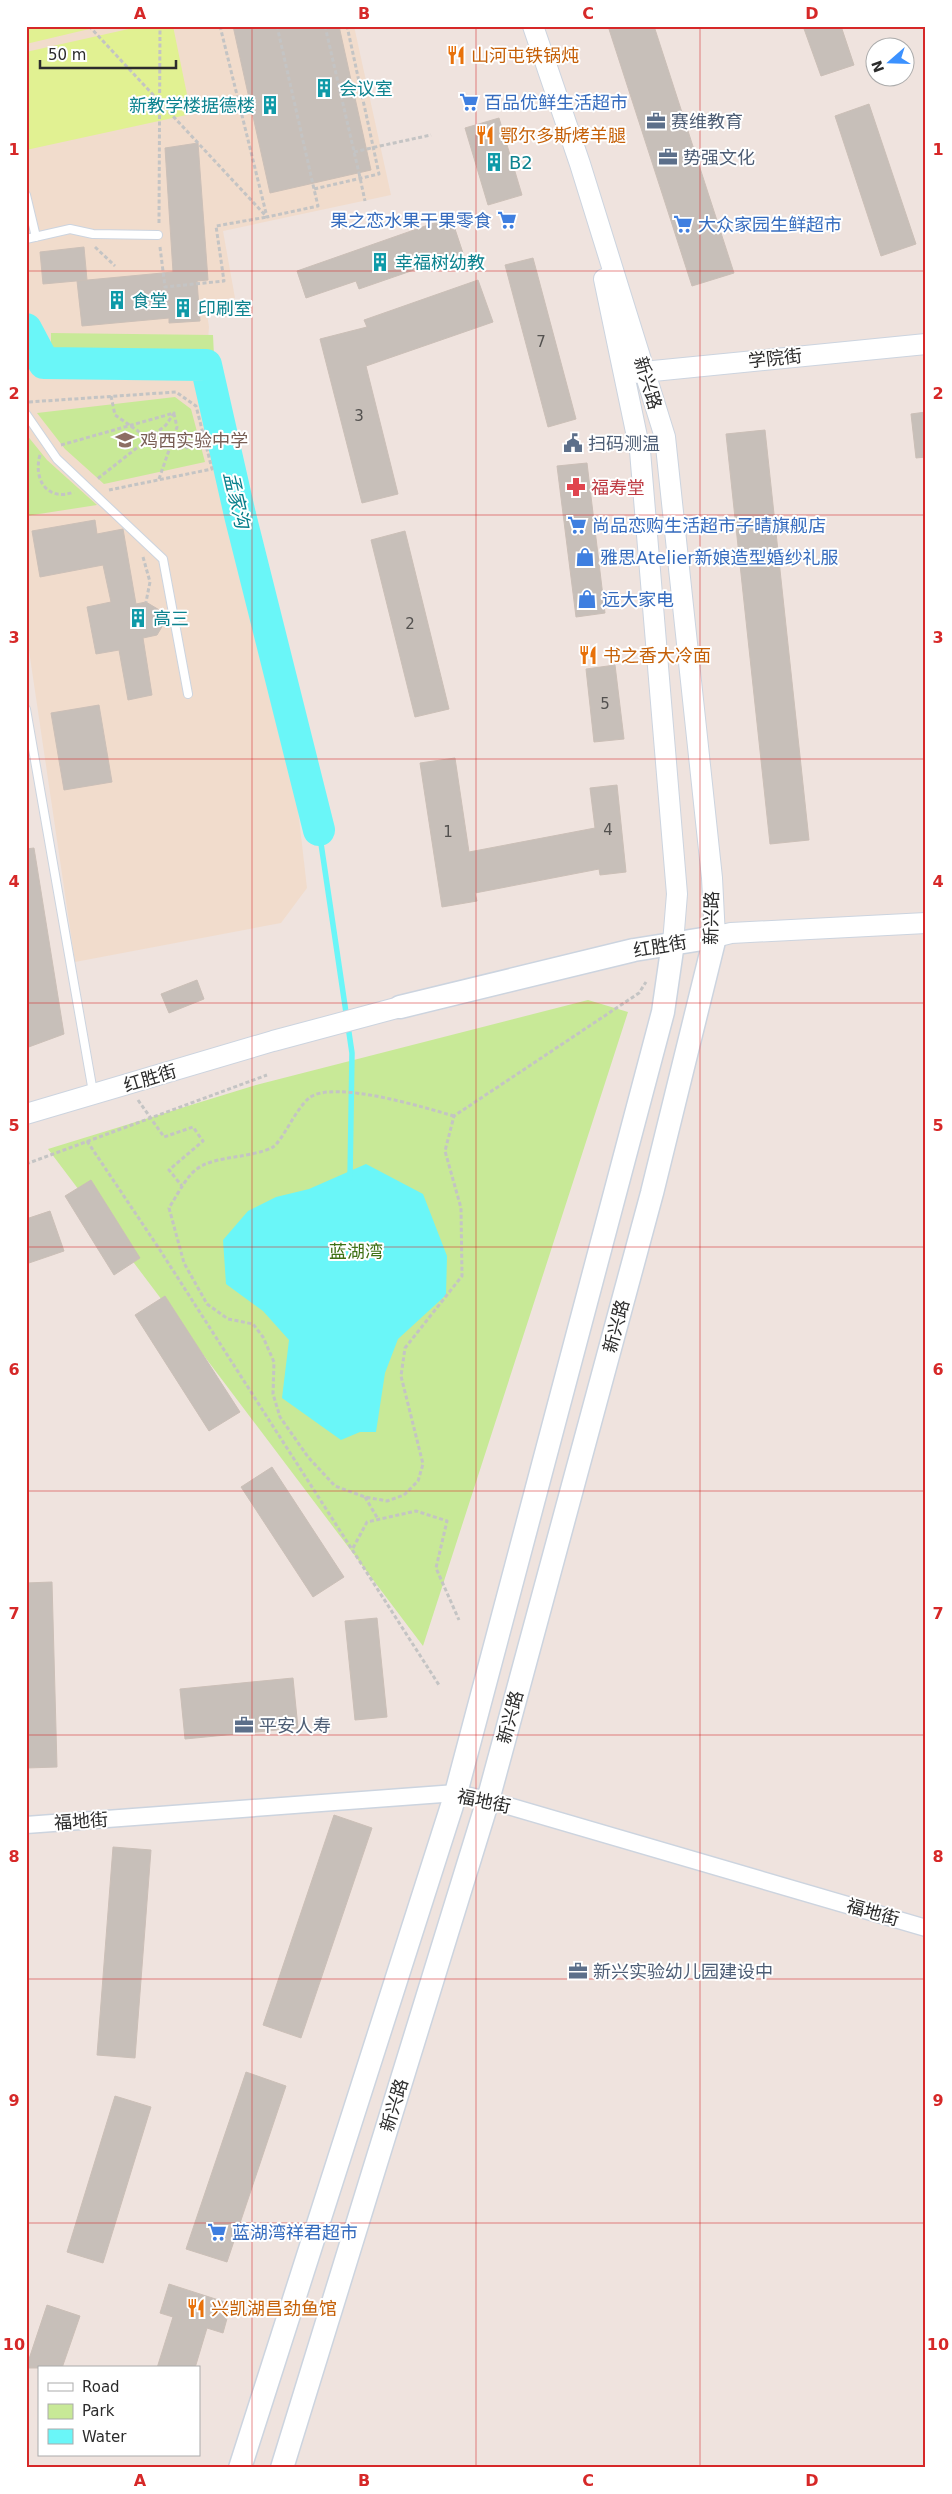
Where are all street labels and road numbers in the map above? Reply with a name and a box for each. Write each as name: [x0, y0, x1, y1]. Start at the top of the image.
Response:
street label: 学院街: [747, 345, 803, 371]
street label: 新兴路: [630, 354, 666, 412]
street label: 新兴路: [700, 891, 722, 945]
street label: 红胜街: [632, 931, 688, 961]
street label: 红胜街: [121, 1060, 179, 1096]
street label: 新兴路: [599, 1297, 633, 1355]
street label: 新兴路: [493, 1688, 527, 1746]
street label: 福地街: [455, 1785, 513, 1817]
street label: 福地街: [53, 1809, 109, 1833]
street label: 福地街: [844, 1894, 902, 1930]
street label: 新兴路: [376, 2076, 412, 2134]

